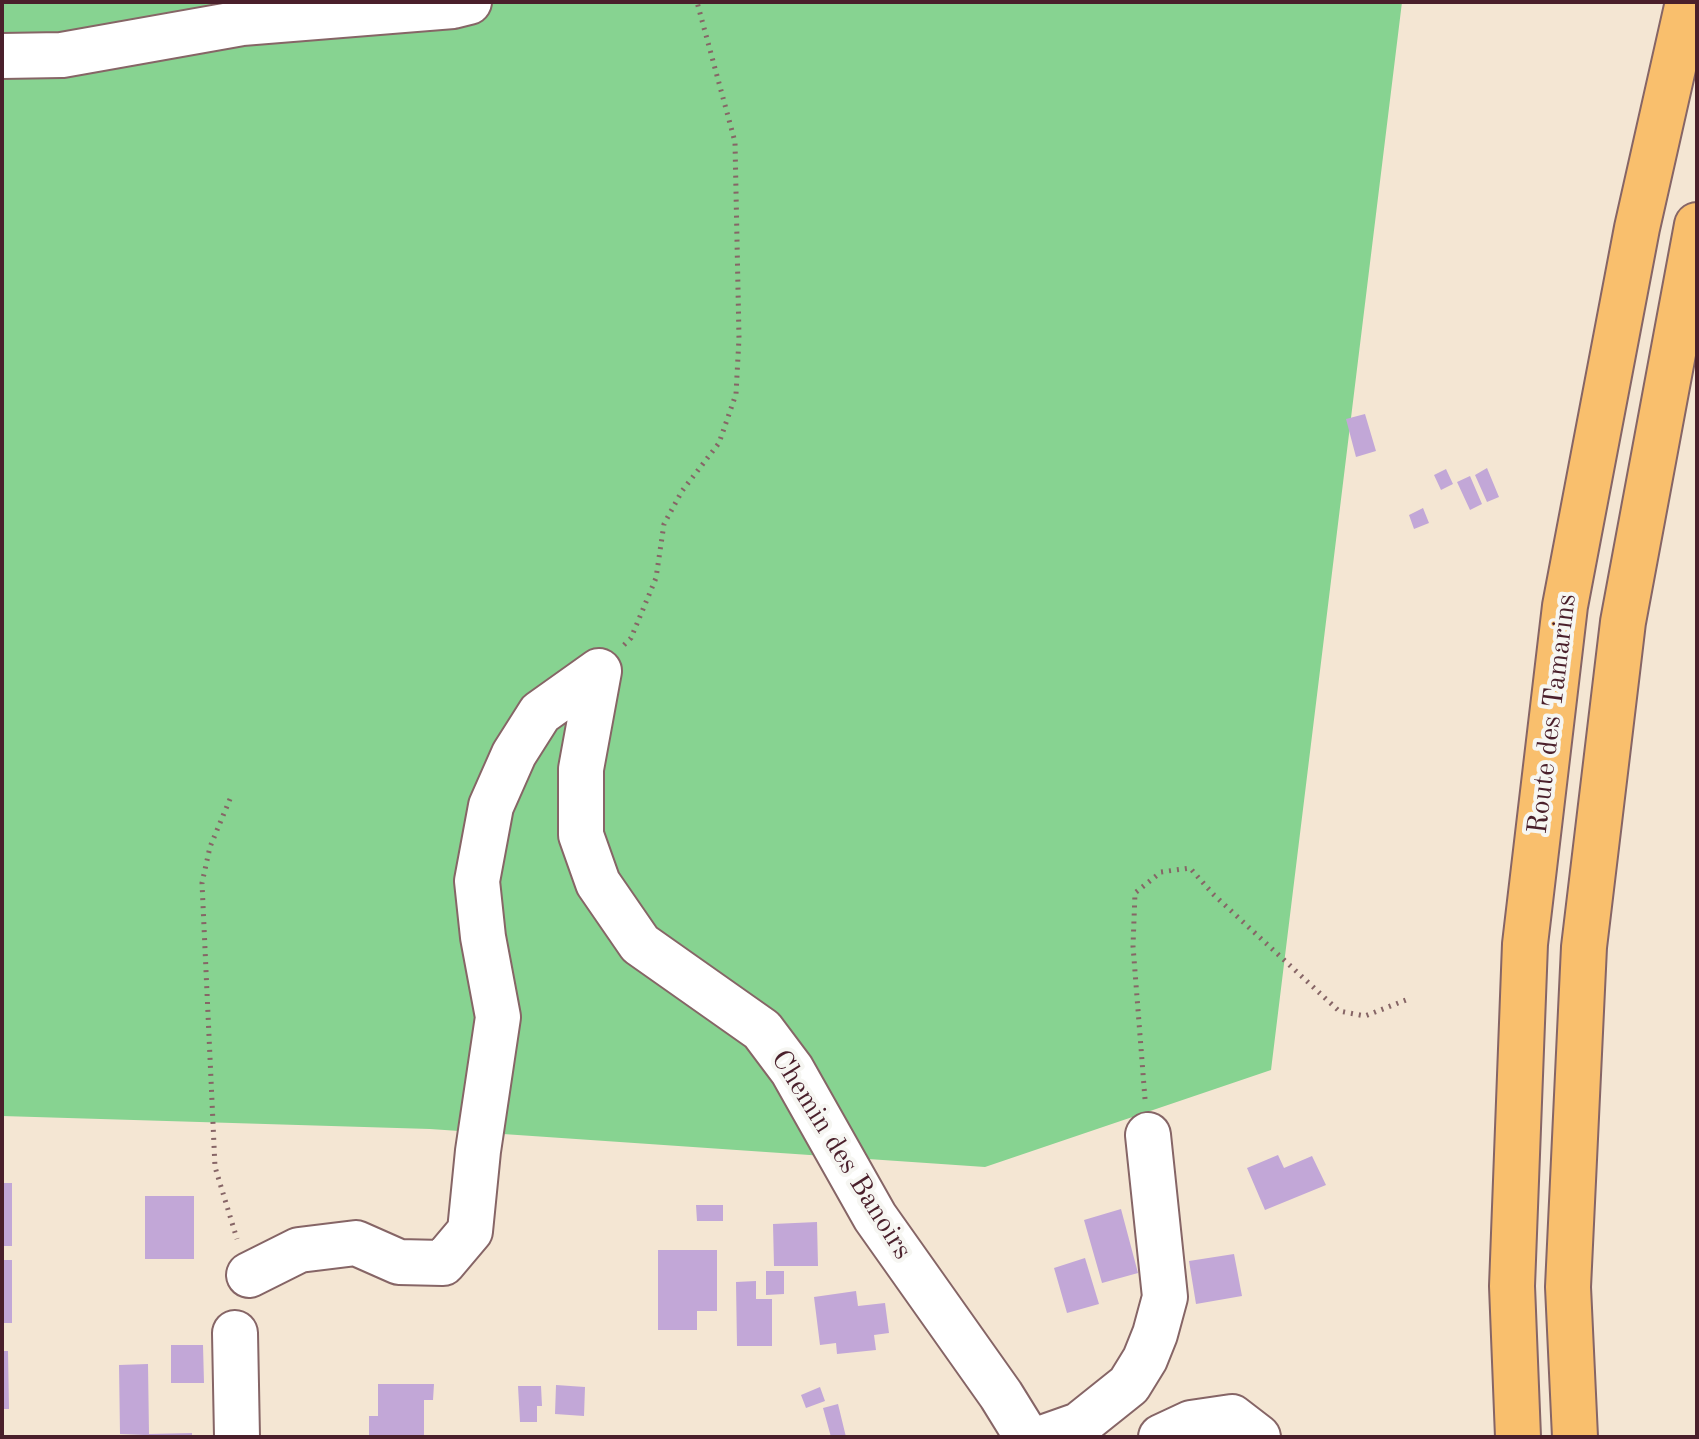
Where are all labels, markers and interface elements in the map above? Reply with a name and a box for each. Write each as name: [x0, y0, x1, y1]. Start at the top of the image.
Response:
street label: Route des Tamarins: [1522, 592, 1584, 836]
street label: Chemin des Banoirs: [763, 1044, 919, 1266]

